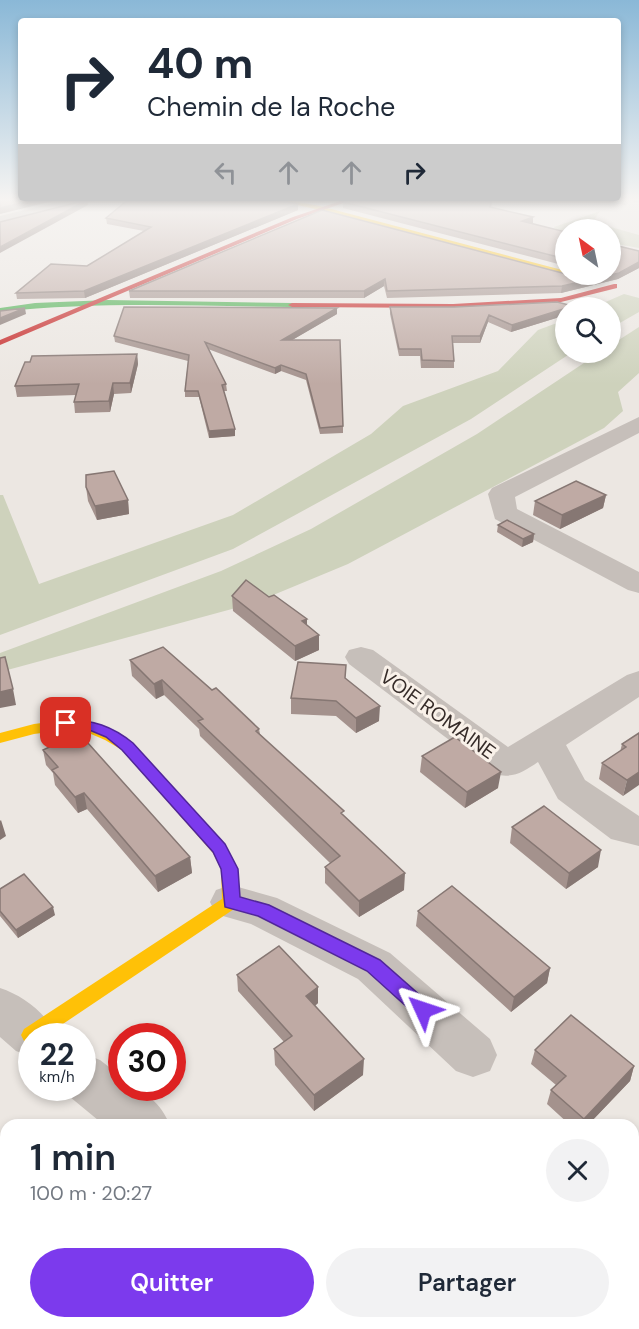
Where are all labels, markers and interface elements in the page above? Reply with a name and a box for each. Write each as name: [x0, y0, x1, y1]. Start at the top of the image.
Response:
text: 40 m: [147, 36, 253, 91]
icon: right: [48, 42, 126, 120]
text: Chemin de la Roche: [147, 89, 395, 124]
icon: left: [209, 156, 242, 189]
icon: ahead: [272, 156, 305, 189]
icon: ahead: [335, 156, 368, 189]
icon: right: [398, 156, 431, 189]
north arrow: [555, 219, 621, 285]
map controls: [555, 219, 621, 363]
button: search: [555, 297, 621, 363]
street label: VOIE ROMAINE: [375, 663, 501, 765]
pin: [40, 697, 91, 748]
icon: arrive: [49, 706, 82, 739]
position arrow: [391, 978, 455, 1042]
speed limit sign: 30: [108, 1023, 186, 1101]
text: 22: [40, 1035, 74, 1074]
text: km/h: [39, 1067, 75, 1087]
text: 1 min: [30, 1134, 116, 1181]
button: close: [546, 1139, 609, 1202]
text: 100 m · 20:27: [30, 1180, 152, 1206]
button: Quitter: [30, 1248, 314, 1317]
button: Partager: [326, 1248, 609, 1317]

